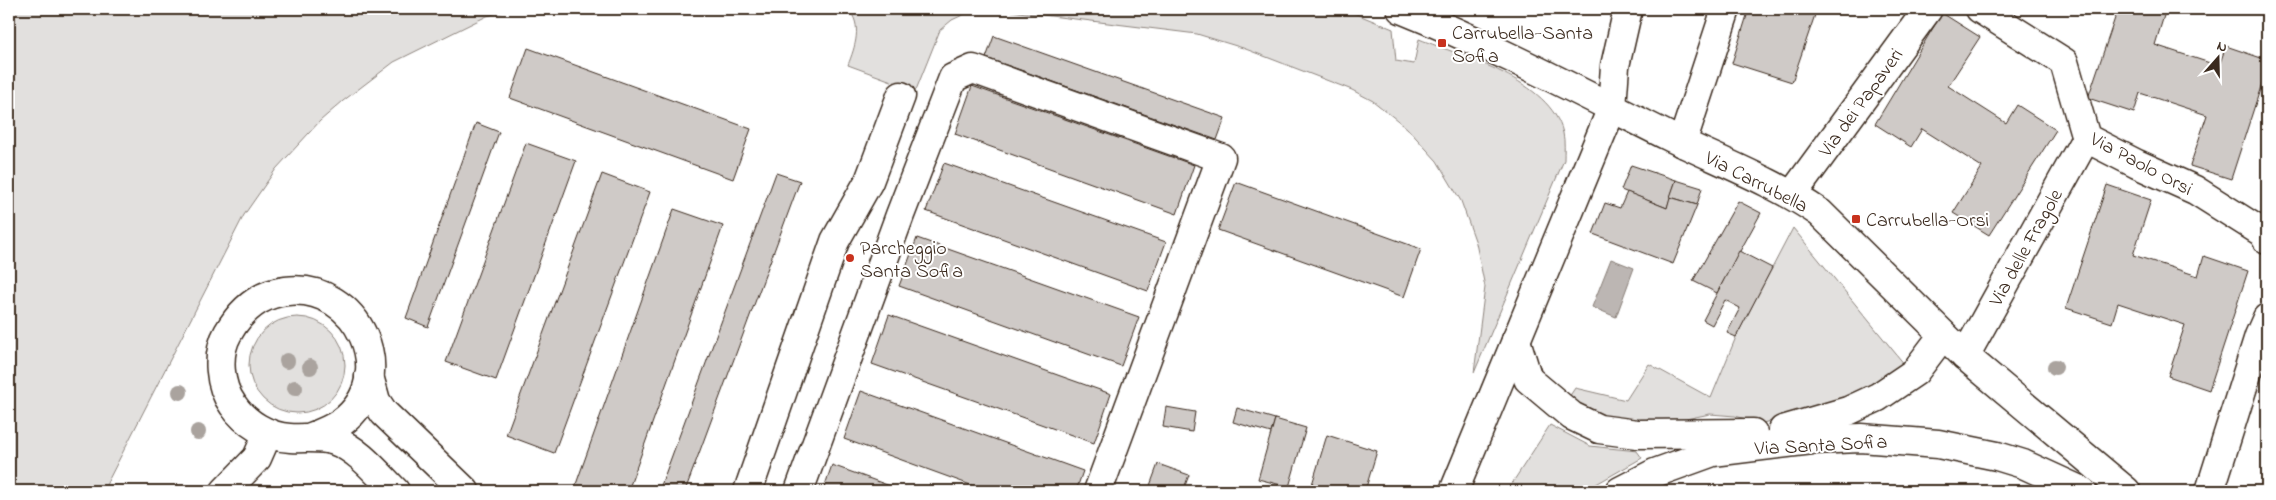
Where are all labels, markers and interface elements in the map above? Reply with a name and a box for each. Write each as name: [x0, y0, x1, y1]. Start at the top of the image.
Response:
place label: Carrubella-Santa Sofia: [1452, 20, 1593, 72]
north arrow: [2194, 32, 2244, 82]
text: N: [2214, 36, 2230, 59]
marker: Carrubella-Santa Sofia: [1436, 37, 1448, 49]
street label: Via dei Papaveri: [1812, 43, 1912, 165]
street label: Via Paolo Orsi: [2083, 125, 2197, 204]
street label: Via Carrubella: [1698, 144, 1813, 222]
street label: Via delle Fragole: [1982, 184, 2072, 314]
place label: Carrubella-Orsi: [1866, 207, 1989, 236]
marker: Carrubella-Orsi: [1850, 213, 1862, 225]
place label: Parcheggio Santa Sofia: [860, 235, 963, 287]
marker: Parcheggio Santa Sofia: [844, 252, 856, 264]
street label: Via Santa Sofia: [1753, 429, 1888, 465]

